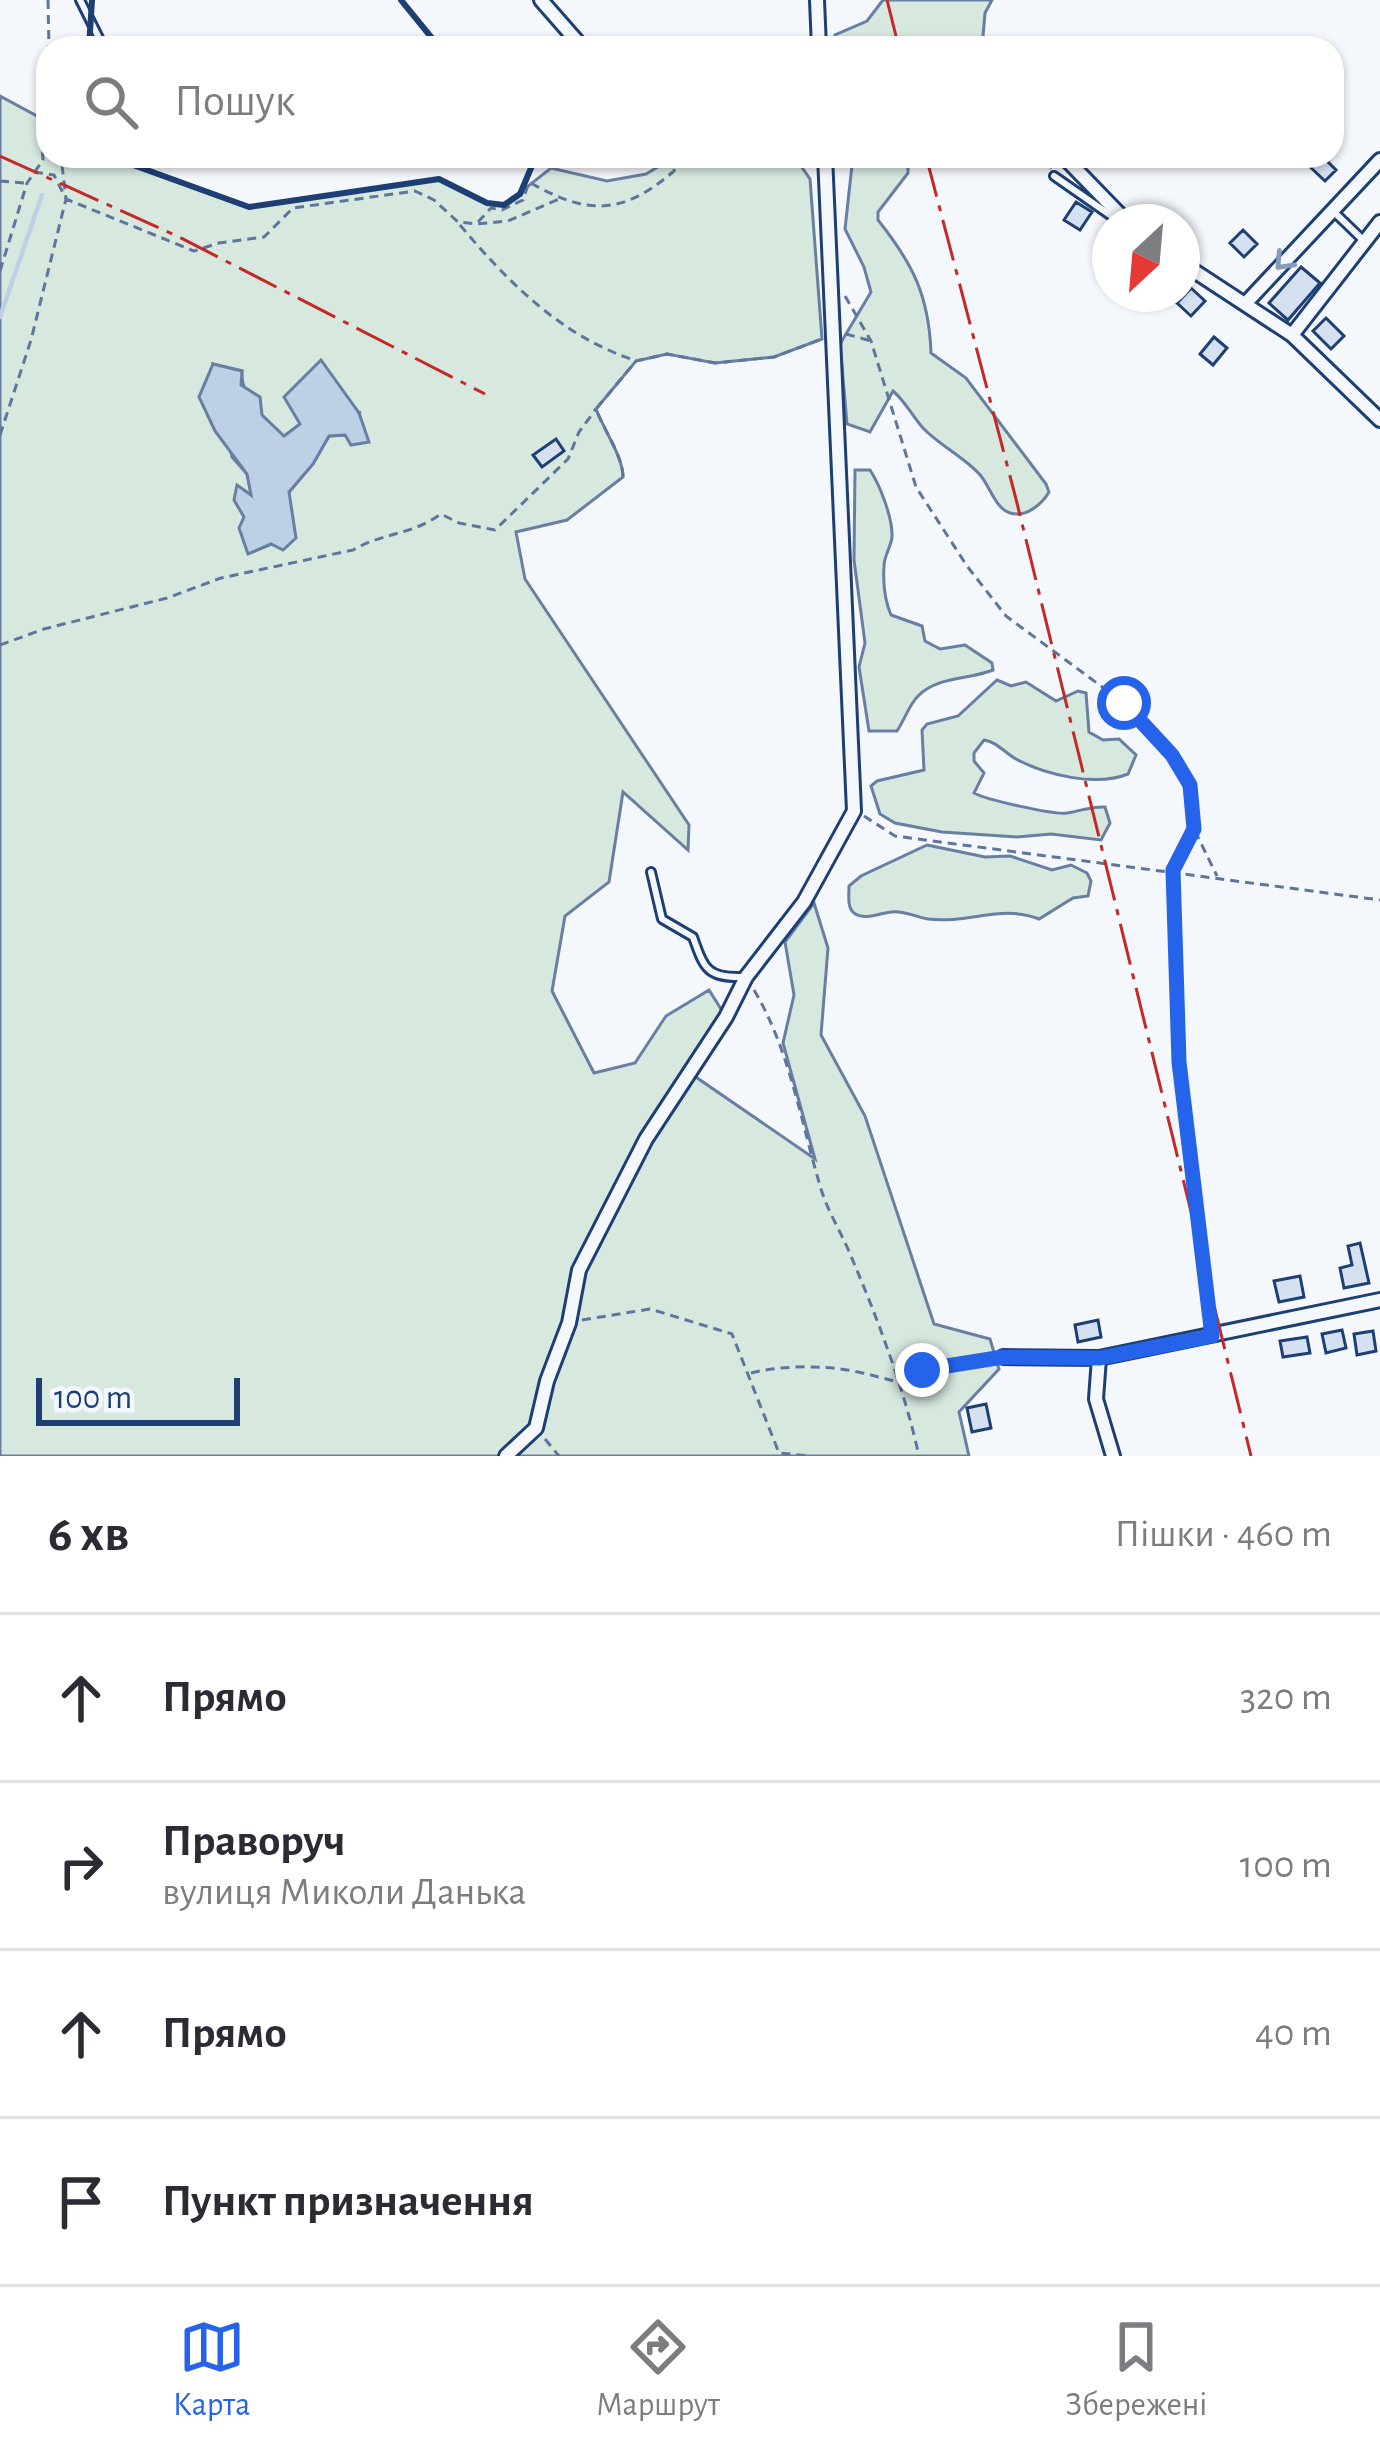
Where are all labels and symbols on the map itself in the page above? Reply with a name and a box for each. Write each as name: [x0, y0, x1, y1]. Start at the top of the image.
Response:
north arrow: [1092, 204, 1200, 312]
one-way arrow: [1275, 248, 1297, 270]
route start: [1097, 676, 1151, 730]
route end: [895, 1343, 949, 1397]
scale bar: [36, 1372, 240, 1425]

